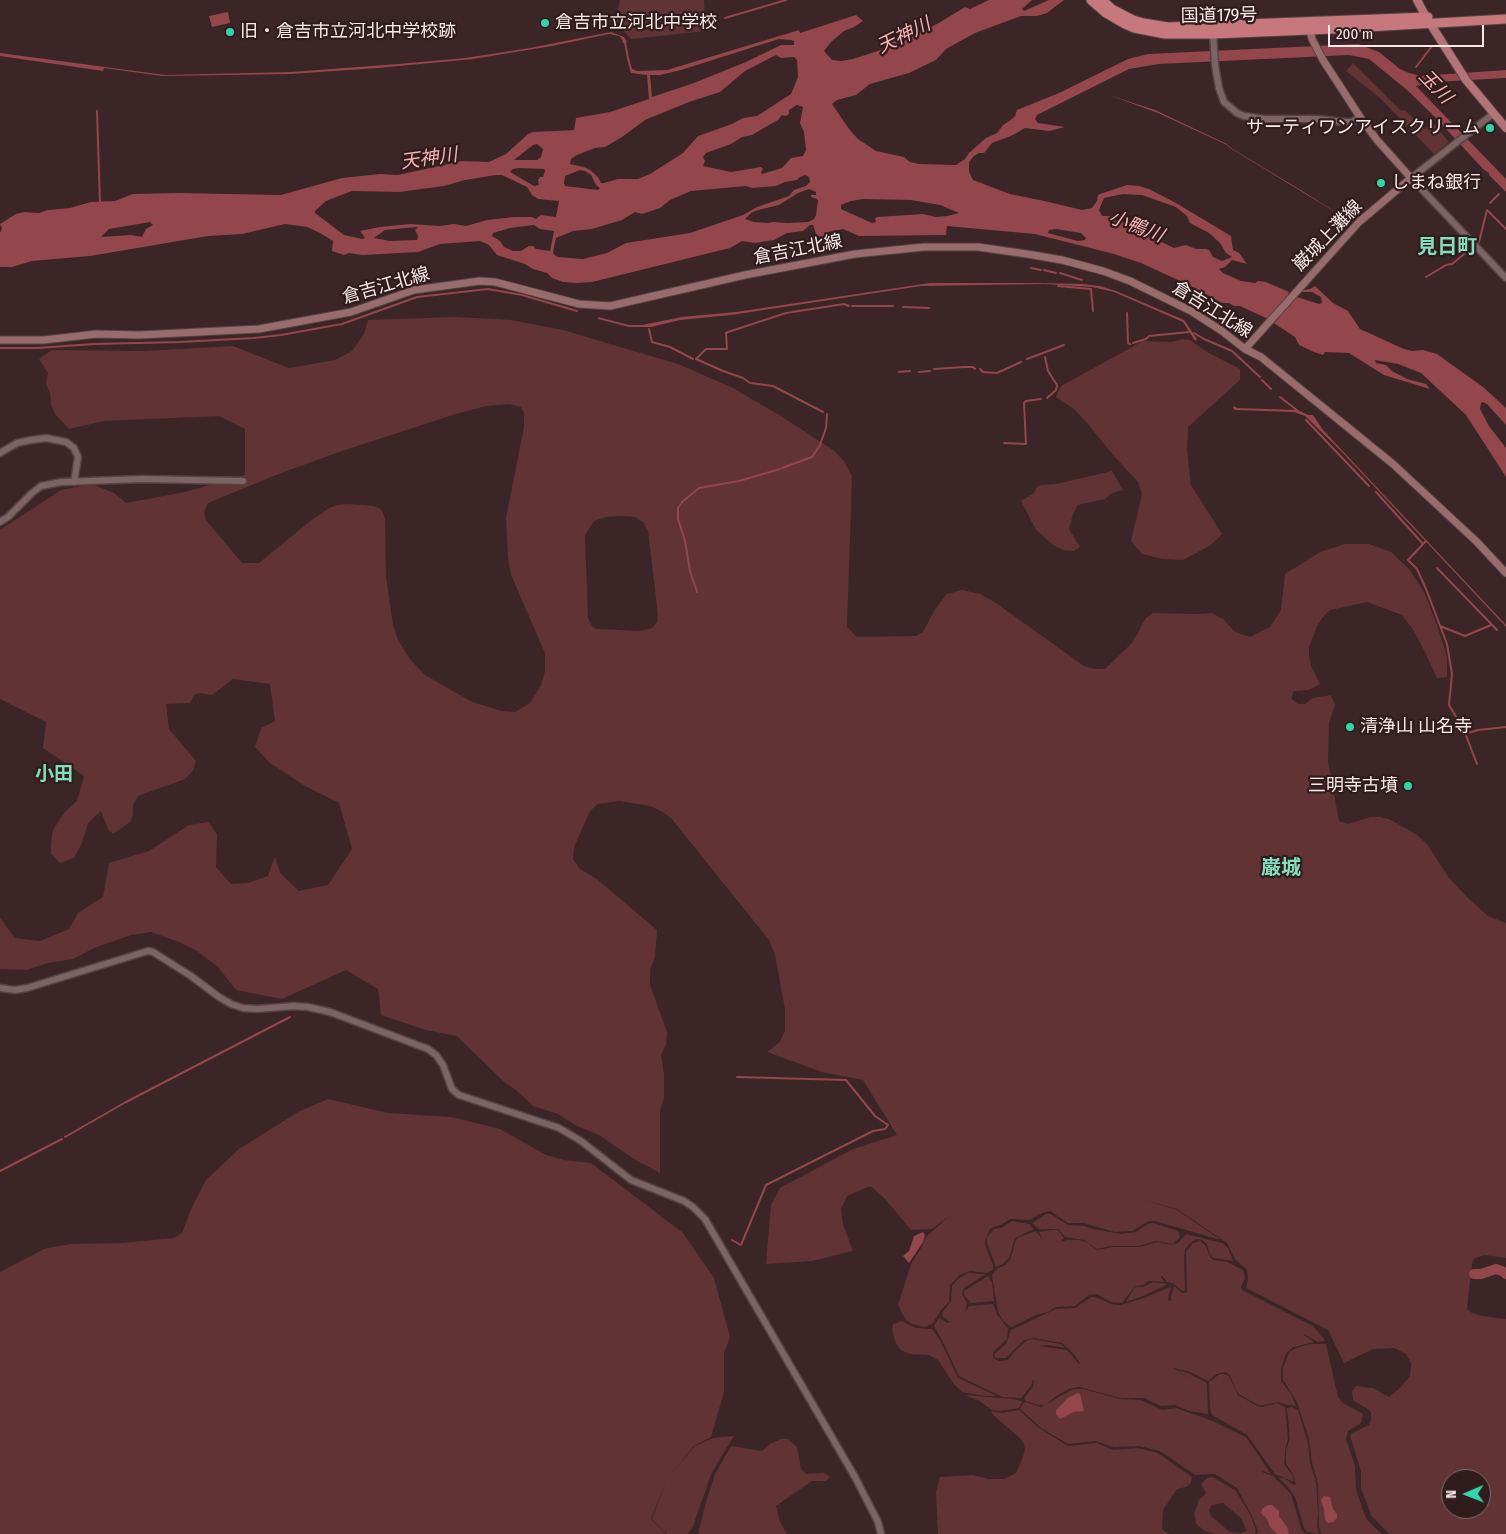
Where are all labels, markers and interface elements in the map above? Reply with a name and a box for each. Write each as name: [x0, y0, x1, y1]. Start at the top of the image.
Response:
street label: 国道179号: [1180, 5, 1258, 27]
place label: 倉吉市立河北中学校: [555, 12, 717, 34]
water label: 天神川: [873, 13, 935, 59]
scale bar: [1331, 15, 1487, 47]
marker: 倉吉市立河北中学校: [539, 17, 551, 29]
place label: 旧・倉吉市立河北中学校跡: [240, 21, 456, 43]
text: 200 m: [1336, 25, 1373, 43]
marker: 旧・倉吉市立河北中学校跡: [224, 26, 236, 38]
water label: 玉川: [1414, 65, 1456, 109]
place label: サーティワンアイスクリーム: [1246, 117, 1480, 139]
marker: サーティワンアイスクリーム: [1484, 122, 1496, 134]
water label: 天神川: [399, 144, 459, 174]
place label: しまね銀行: [1391, 172, 1481, 194]
marker: しまね銀行: [1375, 177, 1387, 189]
street label: 巌城上灘線: [1289, 196, 1367, 276]
water label: 小鴨川: [1105, 206, 1167, 248]
street label: 倉吉江北線: [752, 231, 844, 269]
district label: 見日町: [1417, 235, 1477, 259]
street label: 倉吉江北線: [340, 263, 432, 309]
street label: 倉吉江北線: [1168, 277, 1256, 343]
place label: 清浄山 山名寺: [1360, 716, 1472, 738]
marker: 清浄山 山名寺: [1344, 721, 1356, 733]
district label: 小田: [35, 764, 73, 786]
place label: 三明寺古墳: [1308, 775, 1398, 797]
marker: 三明寺古墳: [1402, 780, 1414, 792]
district label: 巌城: [1261, 856, 1301, 880]
north arrow: [1441, 1469, 1491, 1519]
text: N: [1443, 1490, 1460, 1499]

